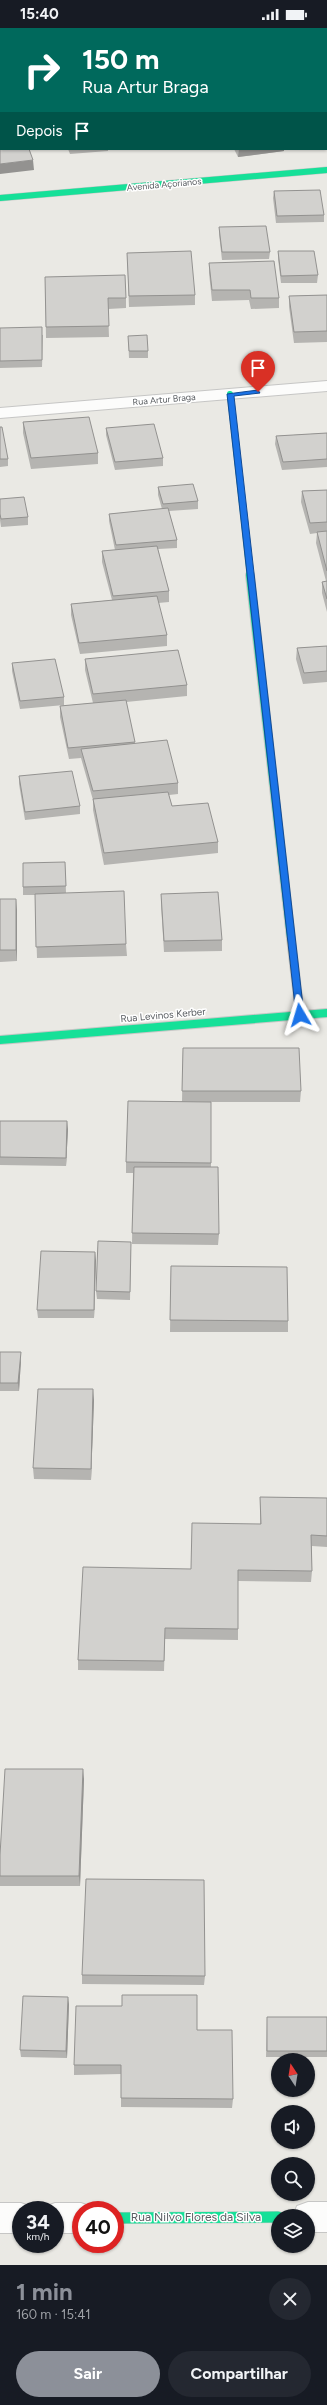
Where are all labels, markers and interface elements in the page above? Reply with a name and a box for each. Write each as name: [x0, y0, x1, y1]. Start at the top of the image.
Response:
text: 15:40: [20, 5, 59, 23]
text: 150 m: [82, 42, 159, 76]
icon: right: [16, 44, 68, 96]
text: Rua Artur Braga: [82, 76, 209, 98]
icon: arrive: [71, 120, 93, 142]
text: Depois: [16, 122, 63, 140]
street label: Avenida Açorianos: [126, 175, 202, 193]
pin: [241, 351, 275, 392]
icon: arrive: [247, 357, 269, 379]
street label: Rua Artur Braga: [132, 391, 196, 407]
position arrow: [279, 994, 321, 1036]
street label: Rua Levinos Kerber: [120, 1005, 207, 1025]
north arrow: [271, 2053, 315, 2097]
map controls: [271, 2053, 315, 2253]
button: sound: [271, 2105, 315, 2149]
button: search: [271, 2157, 315, 2201]
speed limit sign: 40: [72, 2201, 124, 2253]
button: layers: [271, 2209, 315, 2253]
text: 34: [26, 2210, 50, 2234]
street label: Rua Nilvo Flores da Silva: [131, 2210, 261, 2224]
text: km/h: [27, 2230, 49, 2243]
text: 1 min: [16, 2277, 73, 2306]
button: close: [269, 2278, 311, 2320]
text: 160 m · 15:41: [16, 2307, 91, 2322]
button: Sair: [16, 2351, 160, 2397]
button: Compartilhar: [168, 2351, 311, 2397]

